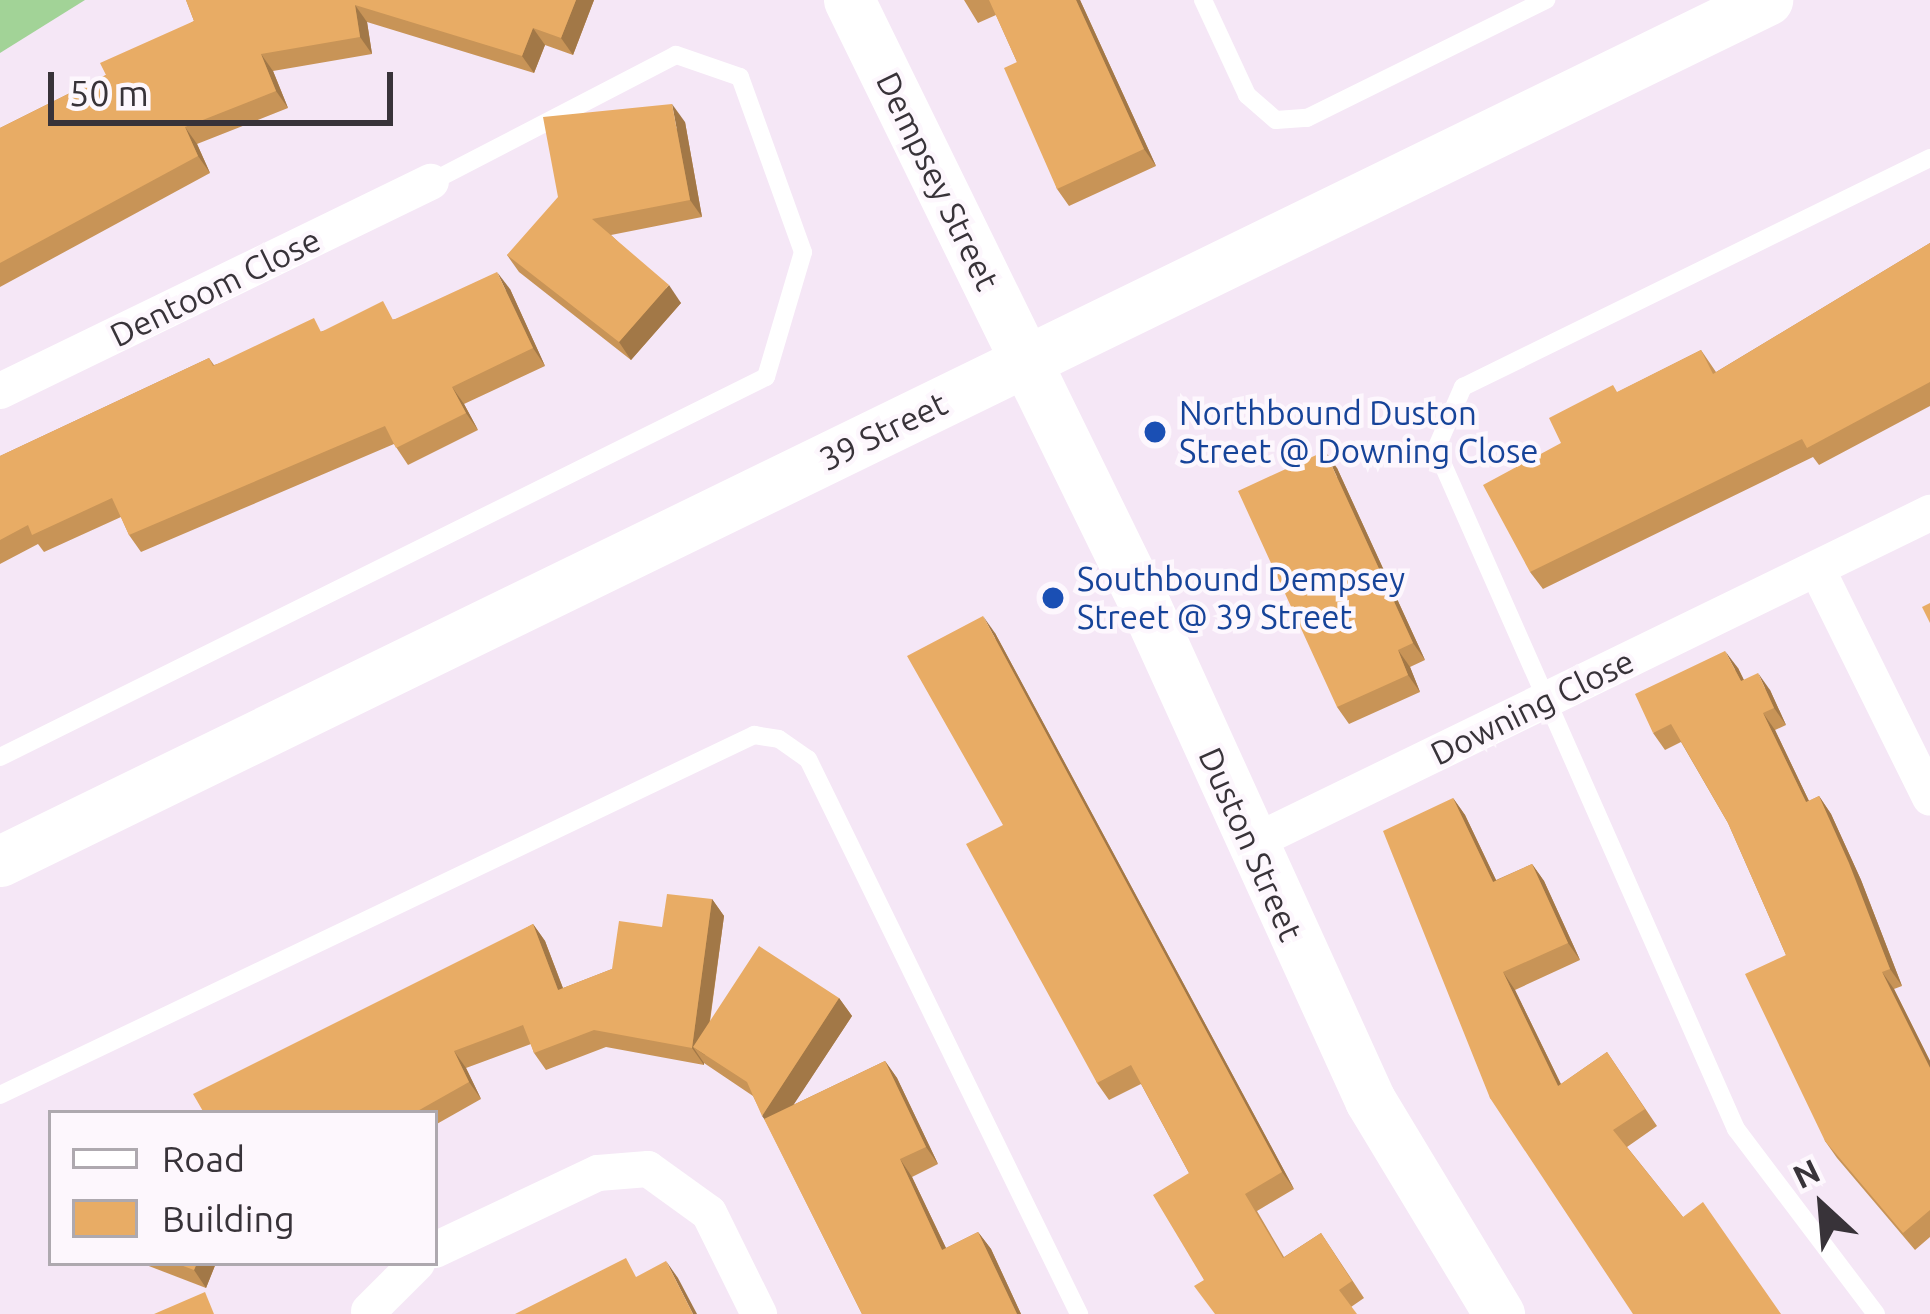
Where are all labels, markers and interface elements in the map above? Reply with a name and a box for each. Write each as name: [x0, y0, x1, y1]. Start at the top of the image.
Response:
scale bar: [54, 48, 399, 122]
street label: Dempsey Street: [868, 66, 1008, 296]
text: 50 m: [69, 72, 149, 113]
street label: Dentoom Close: [104, 219, 326, 355]
street label: 39 Street: [813, 383, 953, 479]
place label: Northbound Duston Street @ Downing Close: [1179, 393, 1539, 471]
marker: Northbound Duston Street @ Downing Close: [1142, 419, 1168, 445]
place label: Southbound Dempsey Street @ 39 Street: [1077, 559, 1405, 637]
marker: Southbound Dempsey Street @ 39 Street: [1040, 585, 1066, 611]
street label: Downing Close: [1424, 641, 1640, 773]
street label: Duston Street: [1191, 741, 1311, 947]
legend: [48, 1110, 438, 1266]
text: Road: [162, 1138, 245, 1179]
north arrow: [1762, 1146, 1882, 1266]
text: N: [1787, 1151, 1825, 1195]
text: Building: [162, 1198, 295, 1239]

